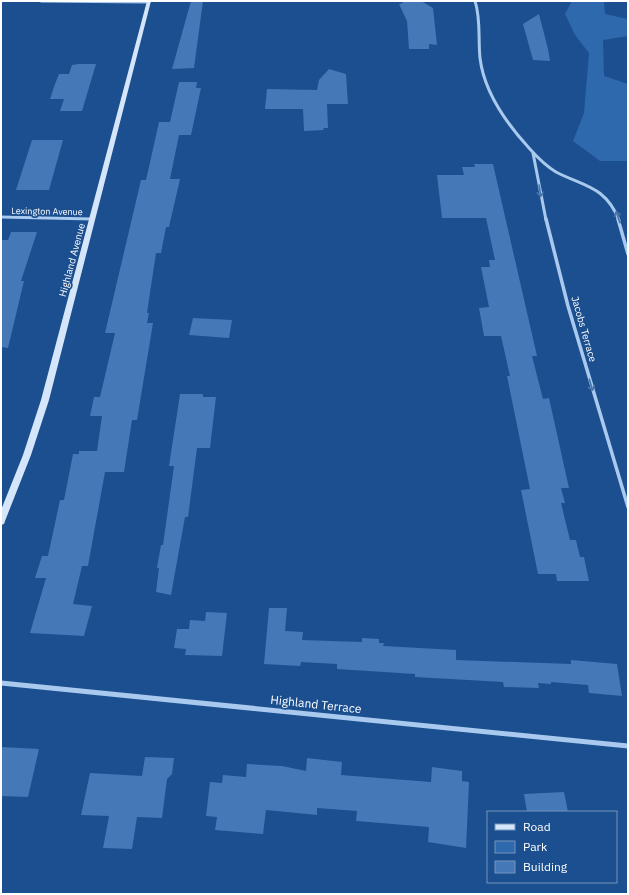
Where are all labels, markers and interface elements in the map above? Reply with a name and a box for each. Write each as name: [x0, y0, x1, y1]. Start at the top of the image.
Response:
one-way arrow: [536, 184, 544, 197]
street label: Lexington Avenue: [11, 205, 83, 217]
one-way arrow: [613, 211, 621, 223]
street label: Highland Avenue: [56, 221, 88, 298]
street label: Jacobs Terrace: [568, 295, 600, 364]
one-way arrow: [588, 378, 595, 391]
street label: Highland Terrace: [270, 692, 363, 716]
legend: [487, 811, 617, 883]
text: Road: [523, 819, 551, 834]
text: Park: [523, 839, 548, 854]
text: Building: [523, 859, 568, 874]

